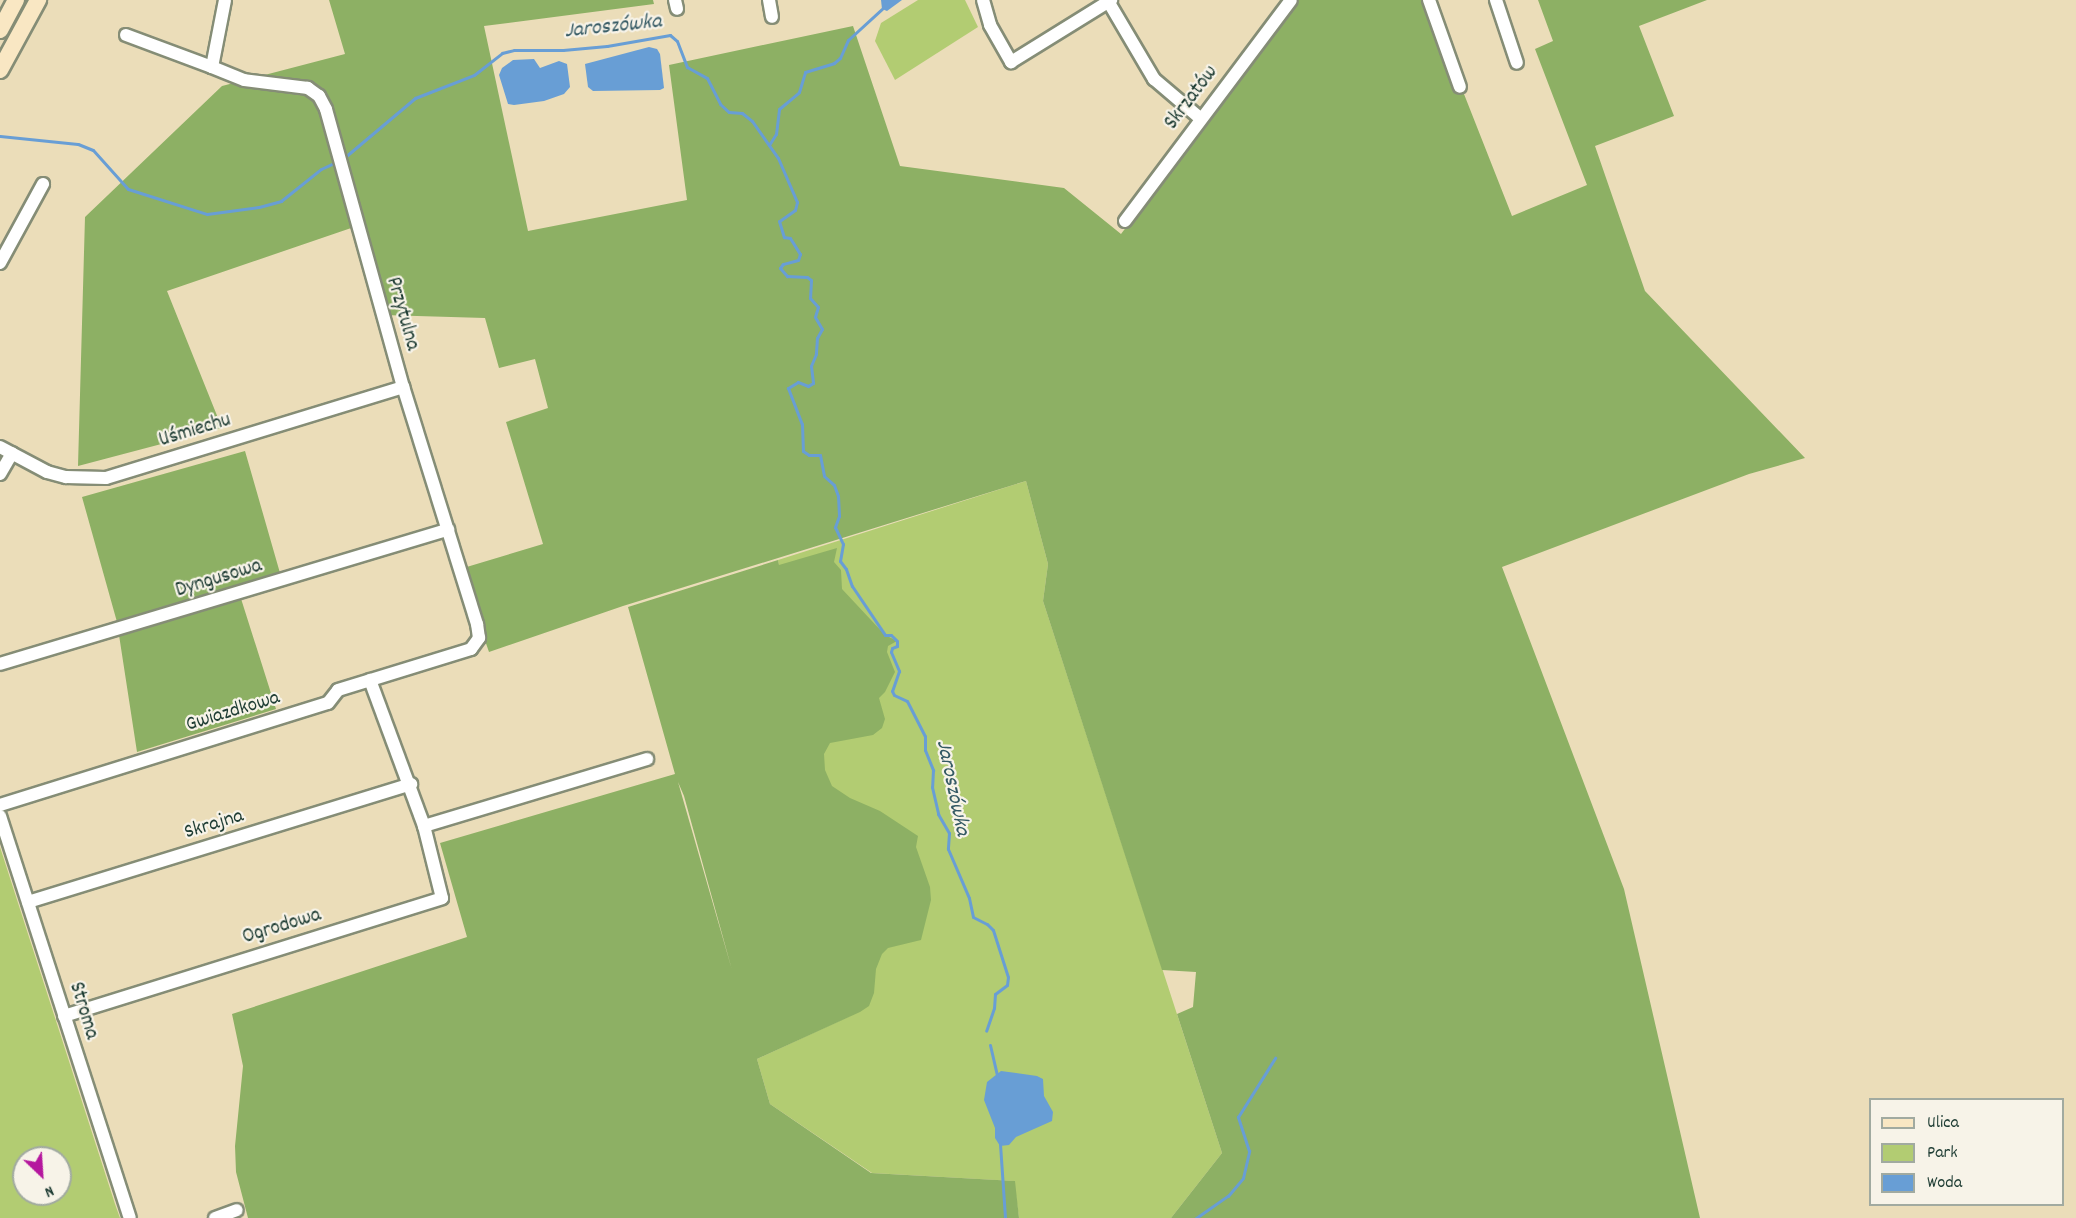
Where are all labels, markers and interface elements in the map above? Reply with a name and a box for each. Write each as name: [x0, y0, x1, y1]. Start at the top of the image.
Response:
water label: Jaroszówka: [563, 9, 663, 45]
street label: Skrzatów: [1160, 61, 1224, 135]
street label: Przytulna: [380, 274, 424, 354]
street label: Uśmiechu: [156, 408, 234, 454]
street label: Dyngusowa: [173, 554, 265, 604]
street label: Gwiazdkowa: [183, 686, 283, 738]
water label: Jaroszówka: [929, 738, 975, 838]
street label: Skrajna: [181, 804, 247, 846]
street label: Ogrodowa: [240, 903, 324, 951]
street label: Stroma: [62, 979, 104, 1043]
legend: [1869, 1098, 2064, 1206]
text: Ulica: [1927, 1111, 1959, 1136]
text: Park: [1927, 1141, 1958, 1166]
north arrow: [12, 1146, 72, 1206]
text: Woda: [1927, 1171, 1962, 1196]
text: N: [41, 1179, 57, 1203]

